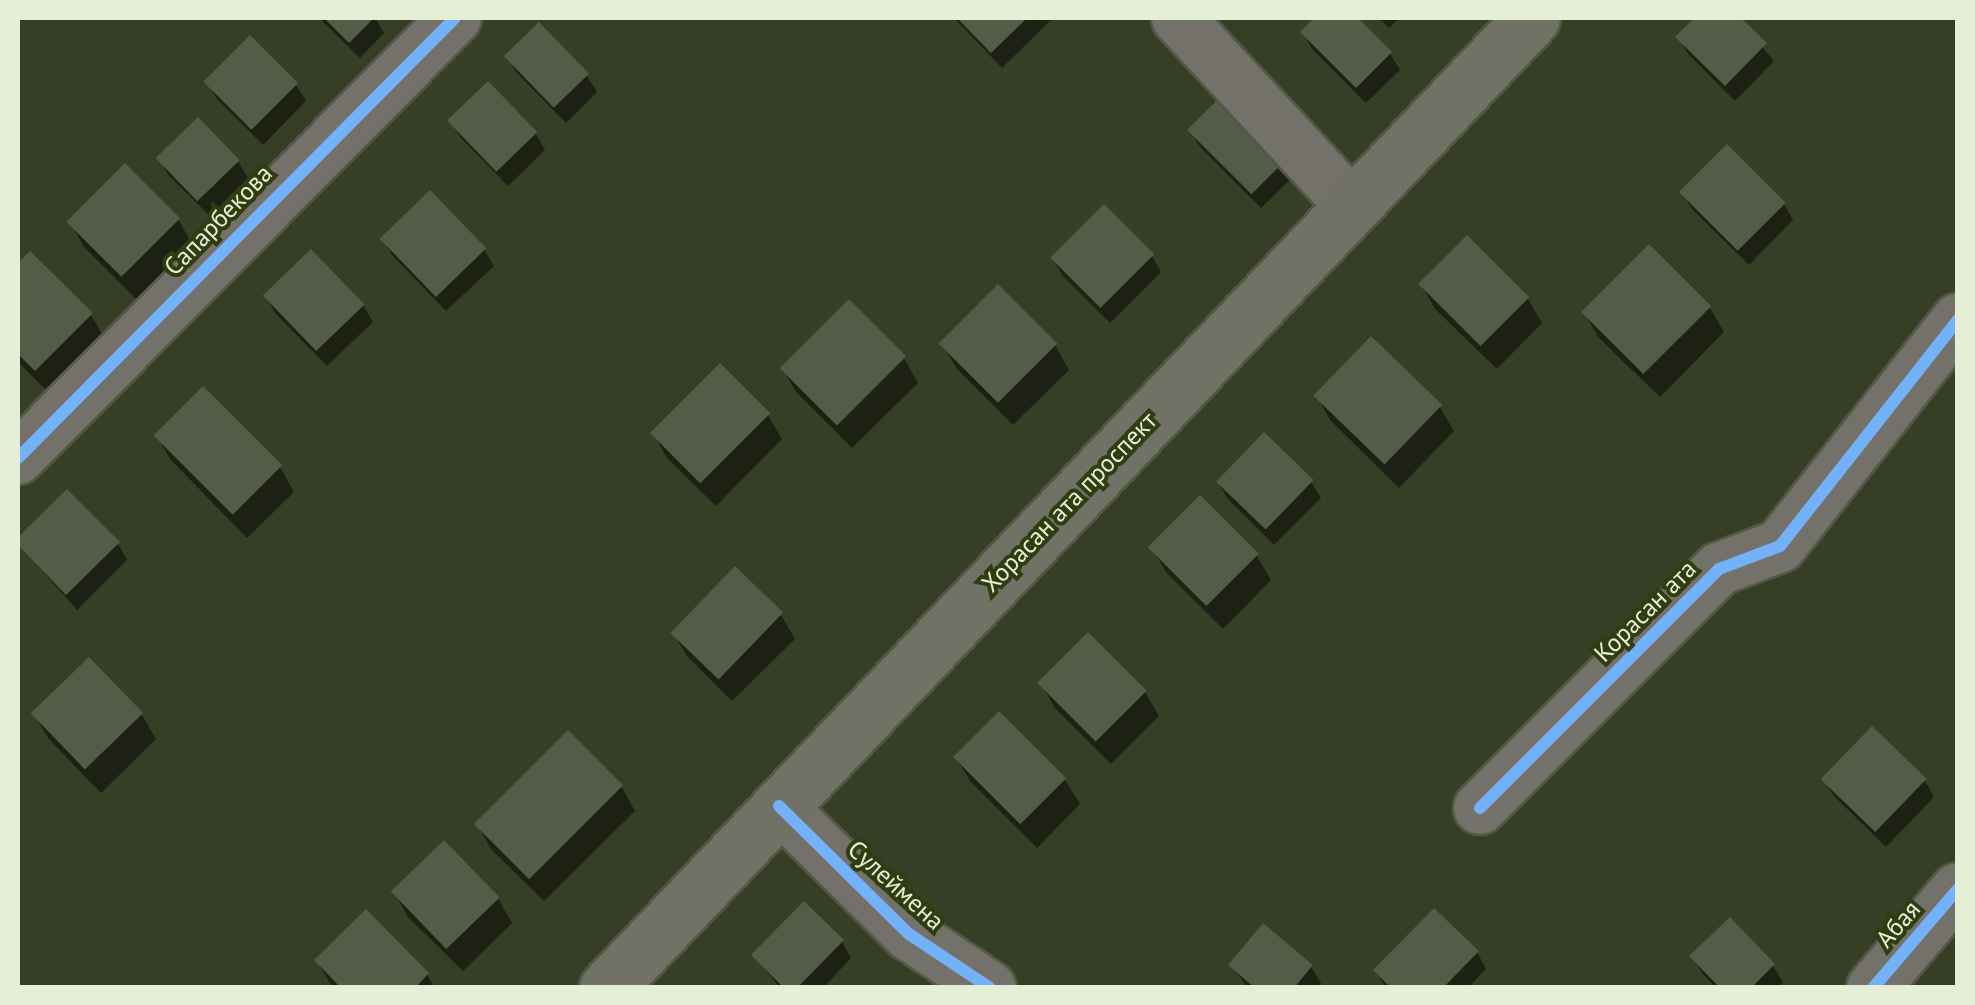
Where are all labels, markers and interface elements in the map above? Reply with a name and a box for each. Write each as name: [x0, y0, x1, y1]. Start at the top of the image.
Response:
street label: Сапарбекова: [158, 158, 278, 282]
street label: Хорасан ата проспект: [975, 406, 1163, 598]
street label: Корасан ата: [1588, 554, 1702, 668]
street label: Сулеймена: [842, 834, 950, 936]
street label: Абая: [1870, 894, 1926, 954]

